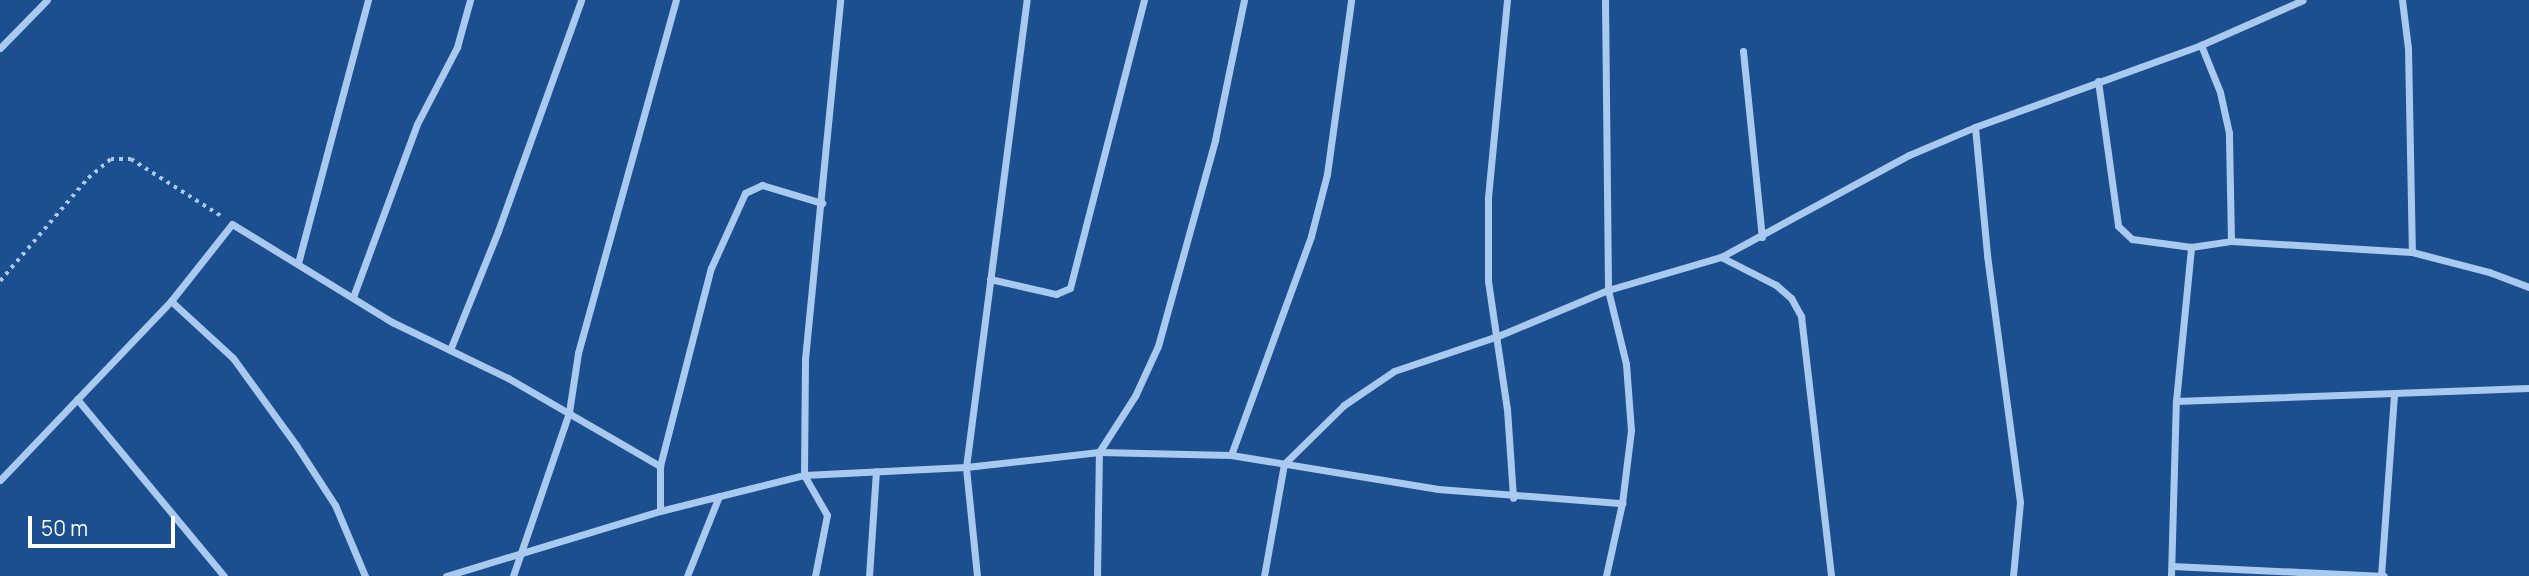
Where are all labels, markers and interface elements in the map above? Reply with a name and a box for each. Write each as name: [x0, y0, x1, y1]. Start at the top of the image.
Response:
scale bar: [32, 503, 178, 546]
text: 50 m: [41, 514, 88, 542]

